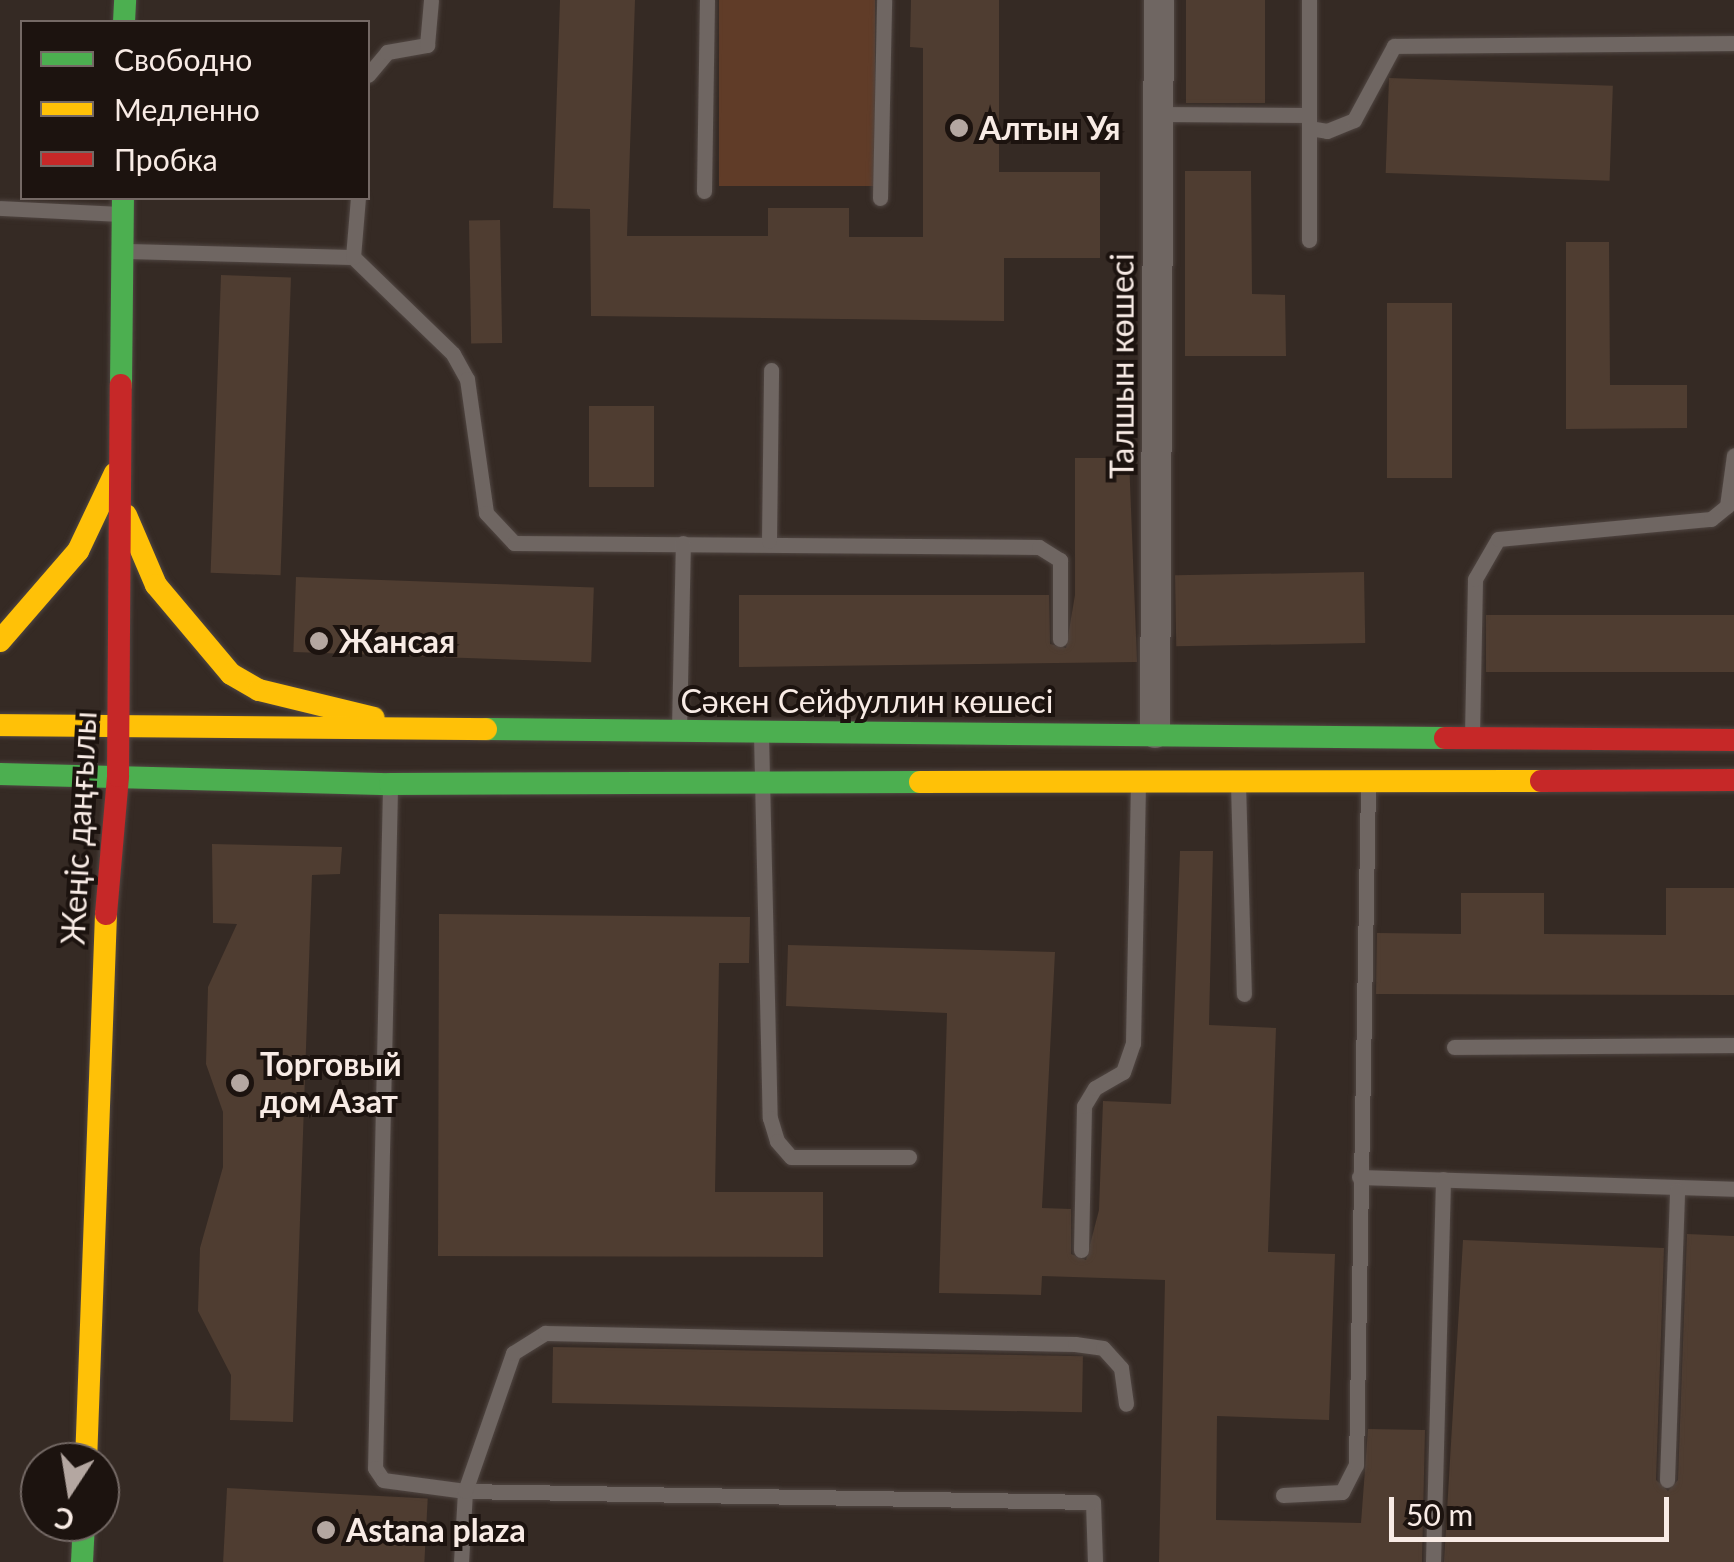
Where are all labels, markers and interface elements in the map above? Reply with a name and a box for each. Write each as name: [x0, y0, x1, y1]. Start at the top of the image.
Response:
legend: [20, 20, 370, 200]
text: Свободно: [114, 41, 252, 77]
text: Медленно: [114, 91, 260, 127]
place label: Алтын Уя: [979, 109, 1121, 147]
marker: Алтын Уя: [948, 117, 970, 139]
text: Пробка: [114, 141, 218, 177]
street label: Талшын көшесі: [1103, 253, 1141, 479]
place label: Жансая: [339, 622, 455, 660]
marker: Жансая: [308, 630, 330, 652]
street label: Сәкен Сейфуллин көшесі: [680, 682, 1054, 720]
street label: Жеңіс даңғылы: [54, 710, 104, 946]
place label: Торговый дом Азат: [260, 1046, 402, 1121]
marker: Торговый дом Азат: [229, 1072, 251, 1094]
north arrow: [20, 1442, 120, 1542]
scale bar: [1394, 1477, 1674, 1539]
text: 50 m: [1406, 1496, 1473, 1532]
text: С: [52, 1501, 77, 1538]
place label: Astana plaza: [346, 1511, 526, 1549]
marker: Astana plaza: [315, 1519, 337, 1541]

